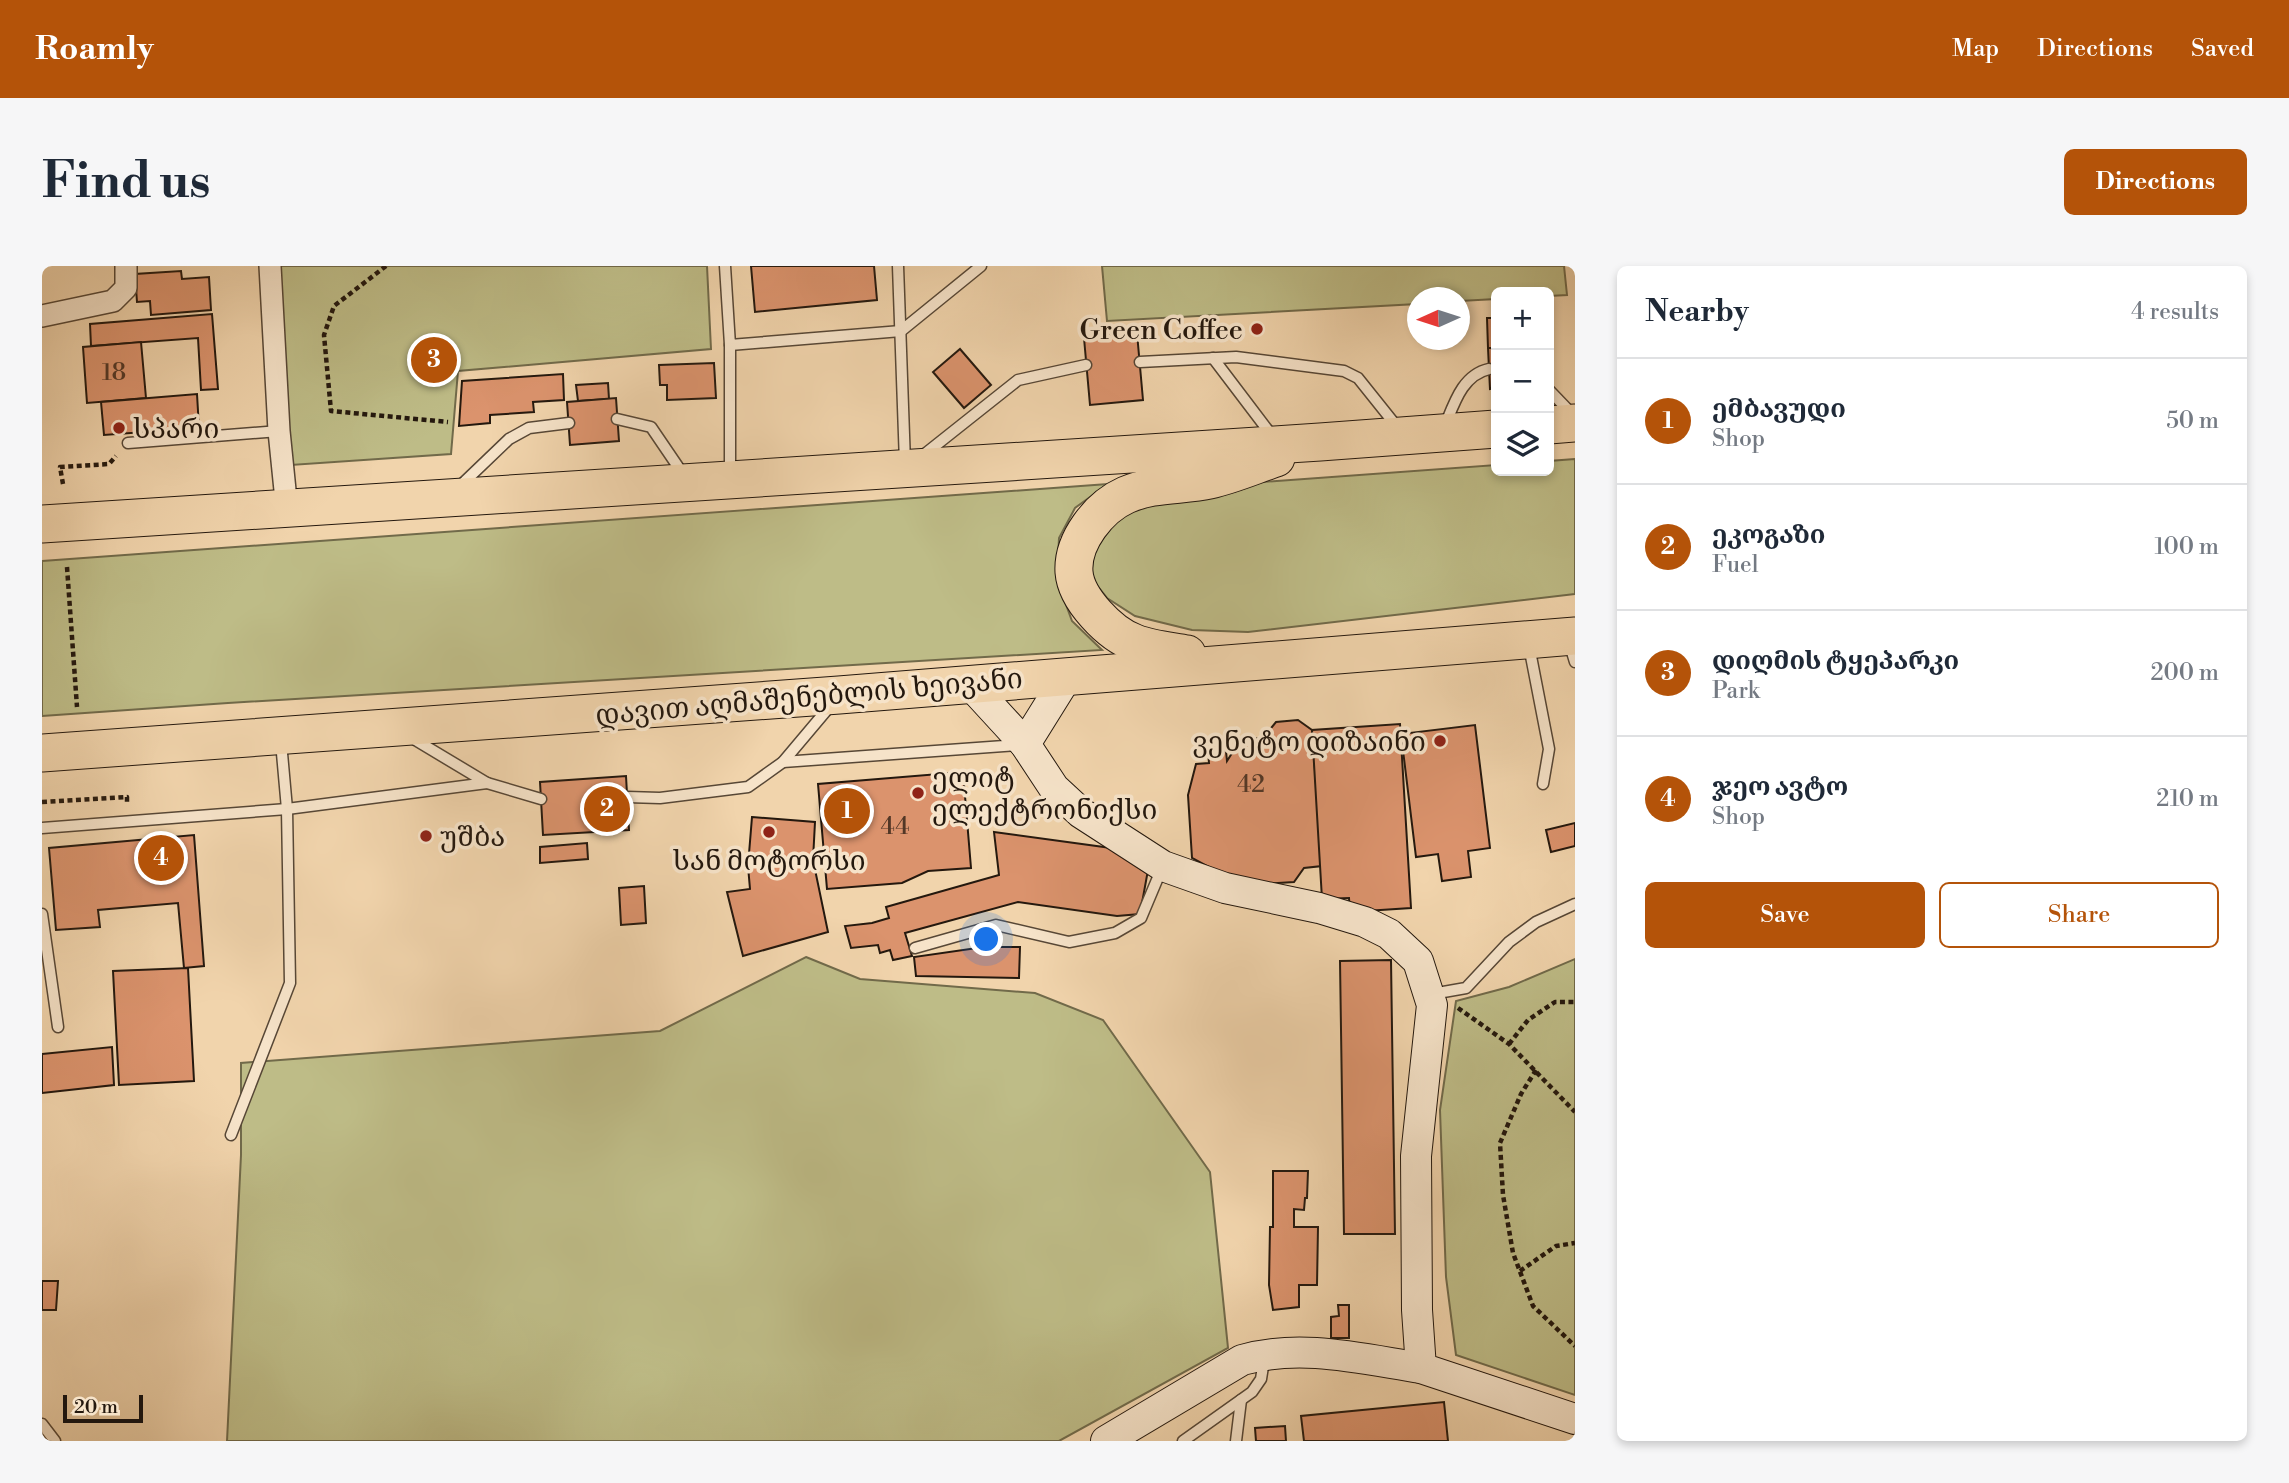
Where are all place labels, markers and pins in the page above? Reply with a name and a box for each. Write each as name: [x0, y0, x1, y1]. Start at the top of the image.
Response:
place label: Green Coffee: [1079, 313, 1243, 348]
marker: Green Coffee: [1249, 321, 1265, 337]
pin: 3: [411, 334, 457, 386]
place label: სპარი: [133, 412, 219, 447]
marker: სპარი: [111, 420, 127, 436]
place label: ვენეტო დიზაინი: [1192, 725, 1426, 760]
marker: ვენეტო დიზაინი: [1432, 733, 1448, 749]
place label: ელიტ ელექტრონიქსი: [932, 761, 1157, 828]
pin: 2: [584, 783, 630, 835]
pin: 1: [824, 785, 870, 837]
marker: ელიტ ელექტრონიქსი: [910, 785, 926, 801]
place label: უშბა: [440, 820, 505, 855]
marker: სან მოტორსი: [761, 824, 777, 840]
marker: უშბა: [418, 828, 434, 844]
pin: 4: [138, 832, 184, 884]
place label: სან მოტორსი: [672, 844, 866, 879]

